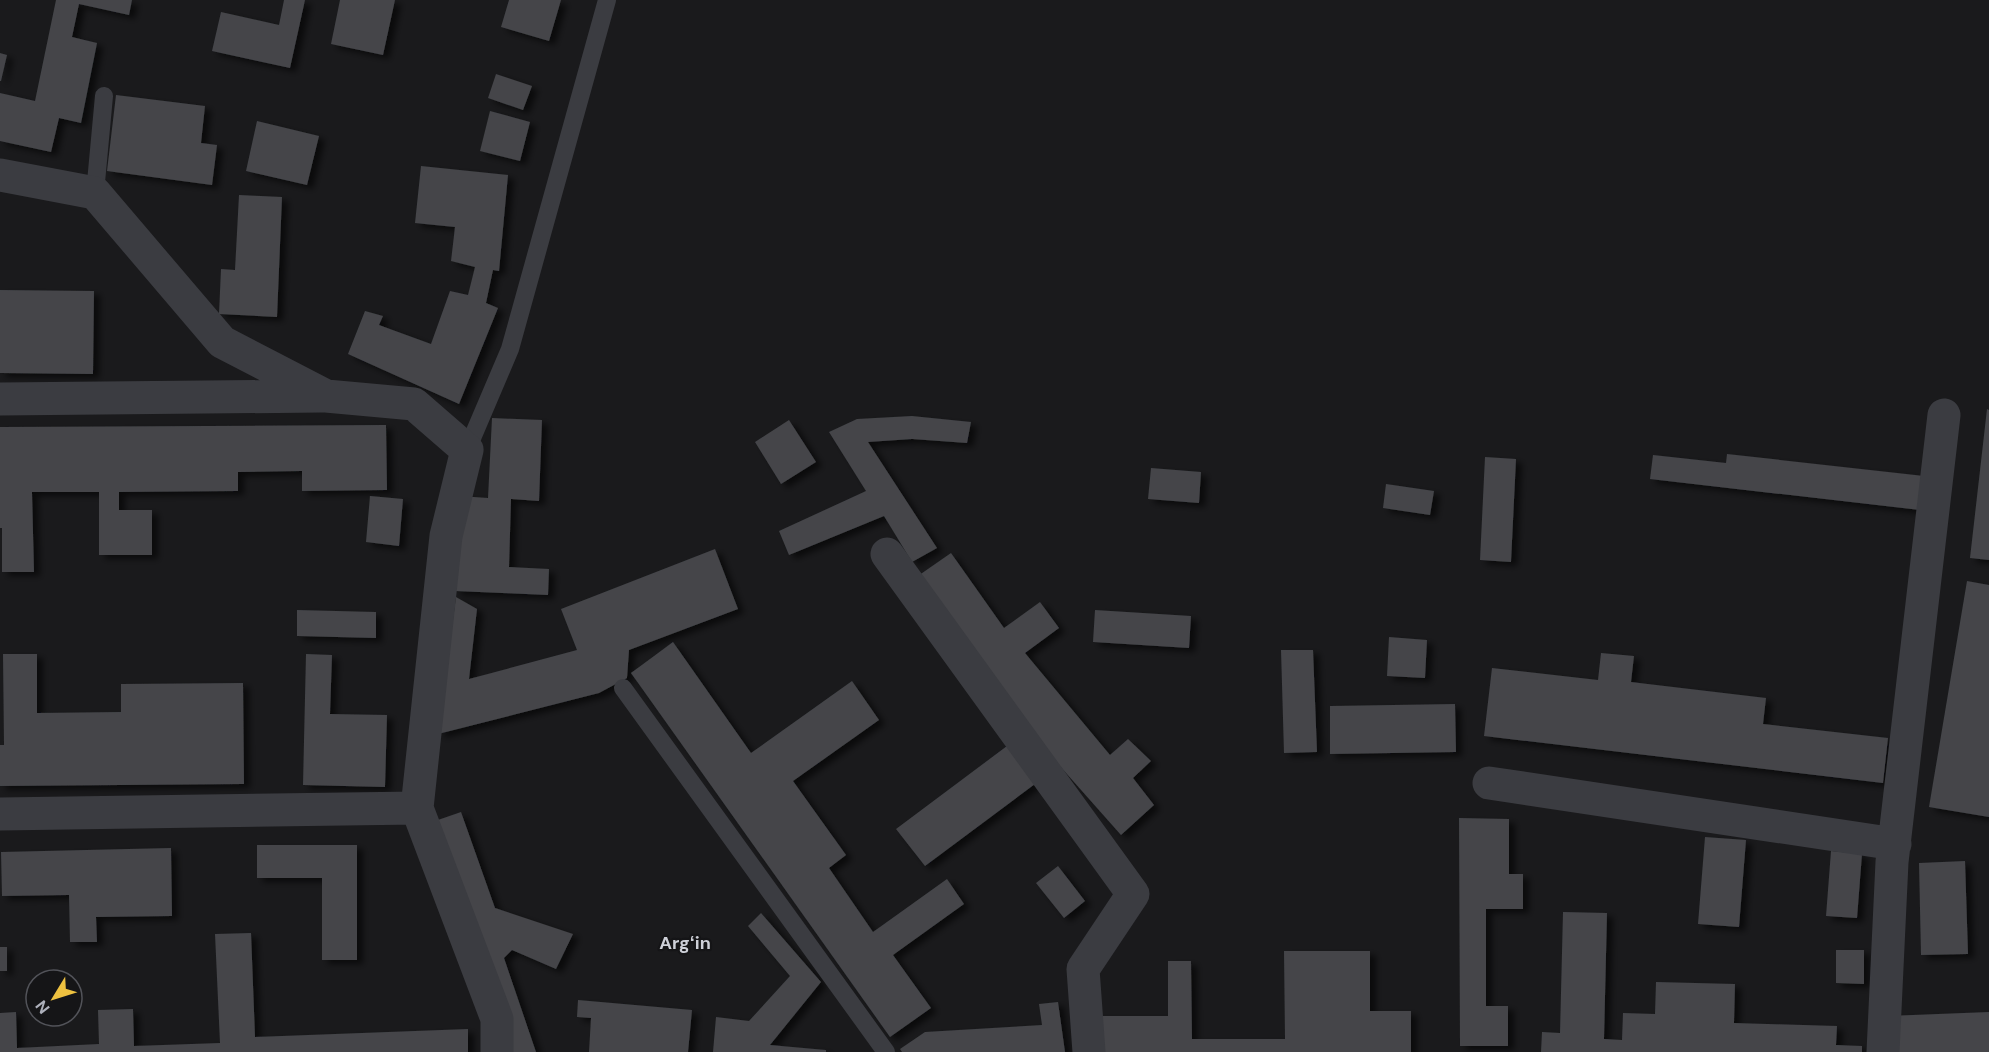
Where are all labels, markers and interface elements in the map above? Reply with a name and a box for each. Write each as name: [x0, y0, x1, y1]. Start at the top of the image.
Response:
district label: Argʻin: [659, 931, 711, 955]
north arrow: [24, 968, 84, 1028]
text: N: [31, 996, 54, 1018]

